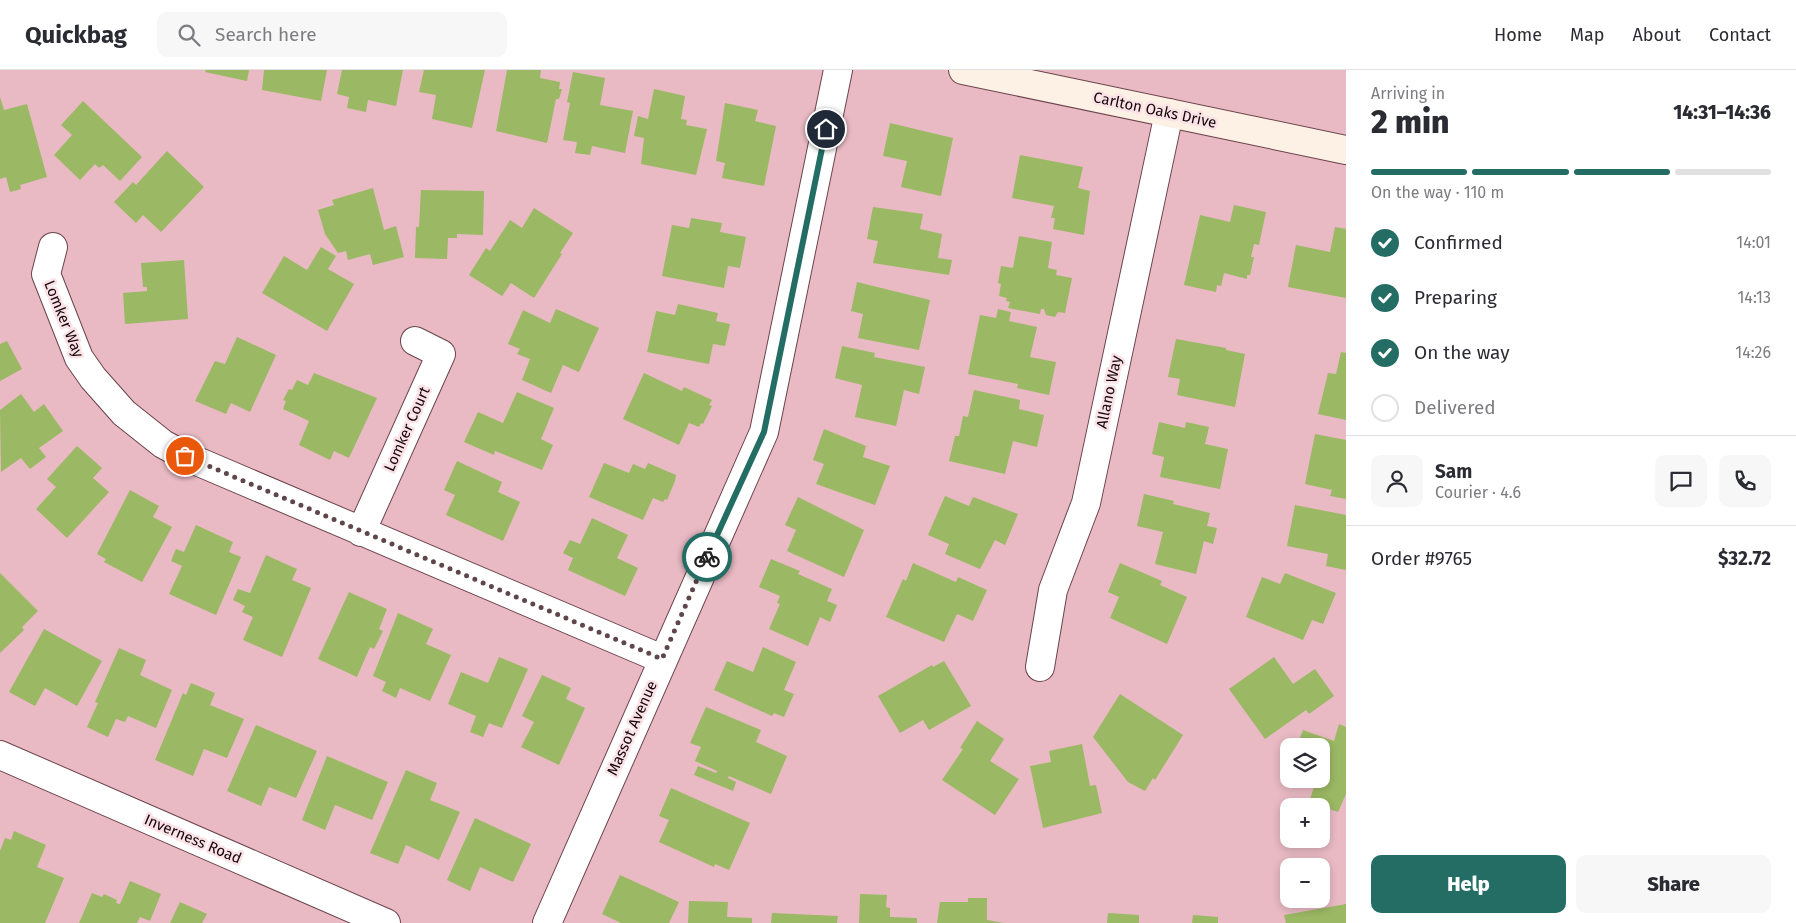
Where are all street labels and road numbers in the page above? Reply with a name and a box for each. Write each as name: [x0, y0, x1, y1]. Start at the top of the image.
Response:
street label: Carlton Oaks Drive: [1092, 88, 1218, 132]
street label: Lomker Way: [40, 278, 88, 361]
street label: Allano Way: [1092, 353, 1126, 430]
street label: Lomker Court: [380, 383, 434, 474]
street label: Massot Avenue: [603, 678, 661, 778]
street label: Inverness Road: [142, 810, 244, 868]

